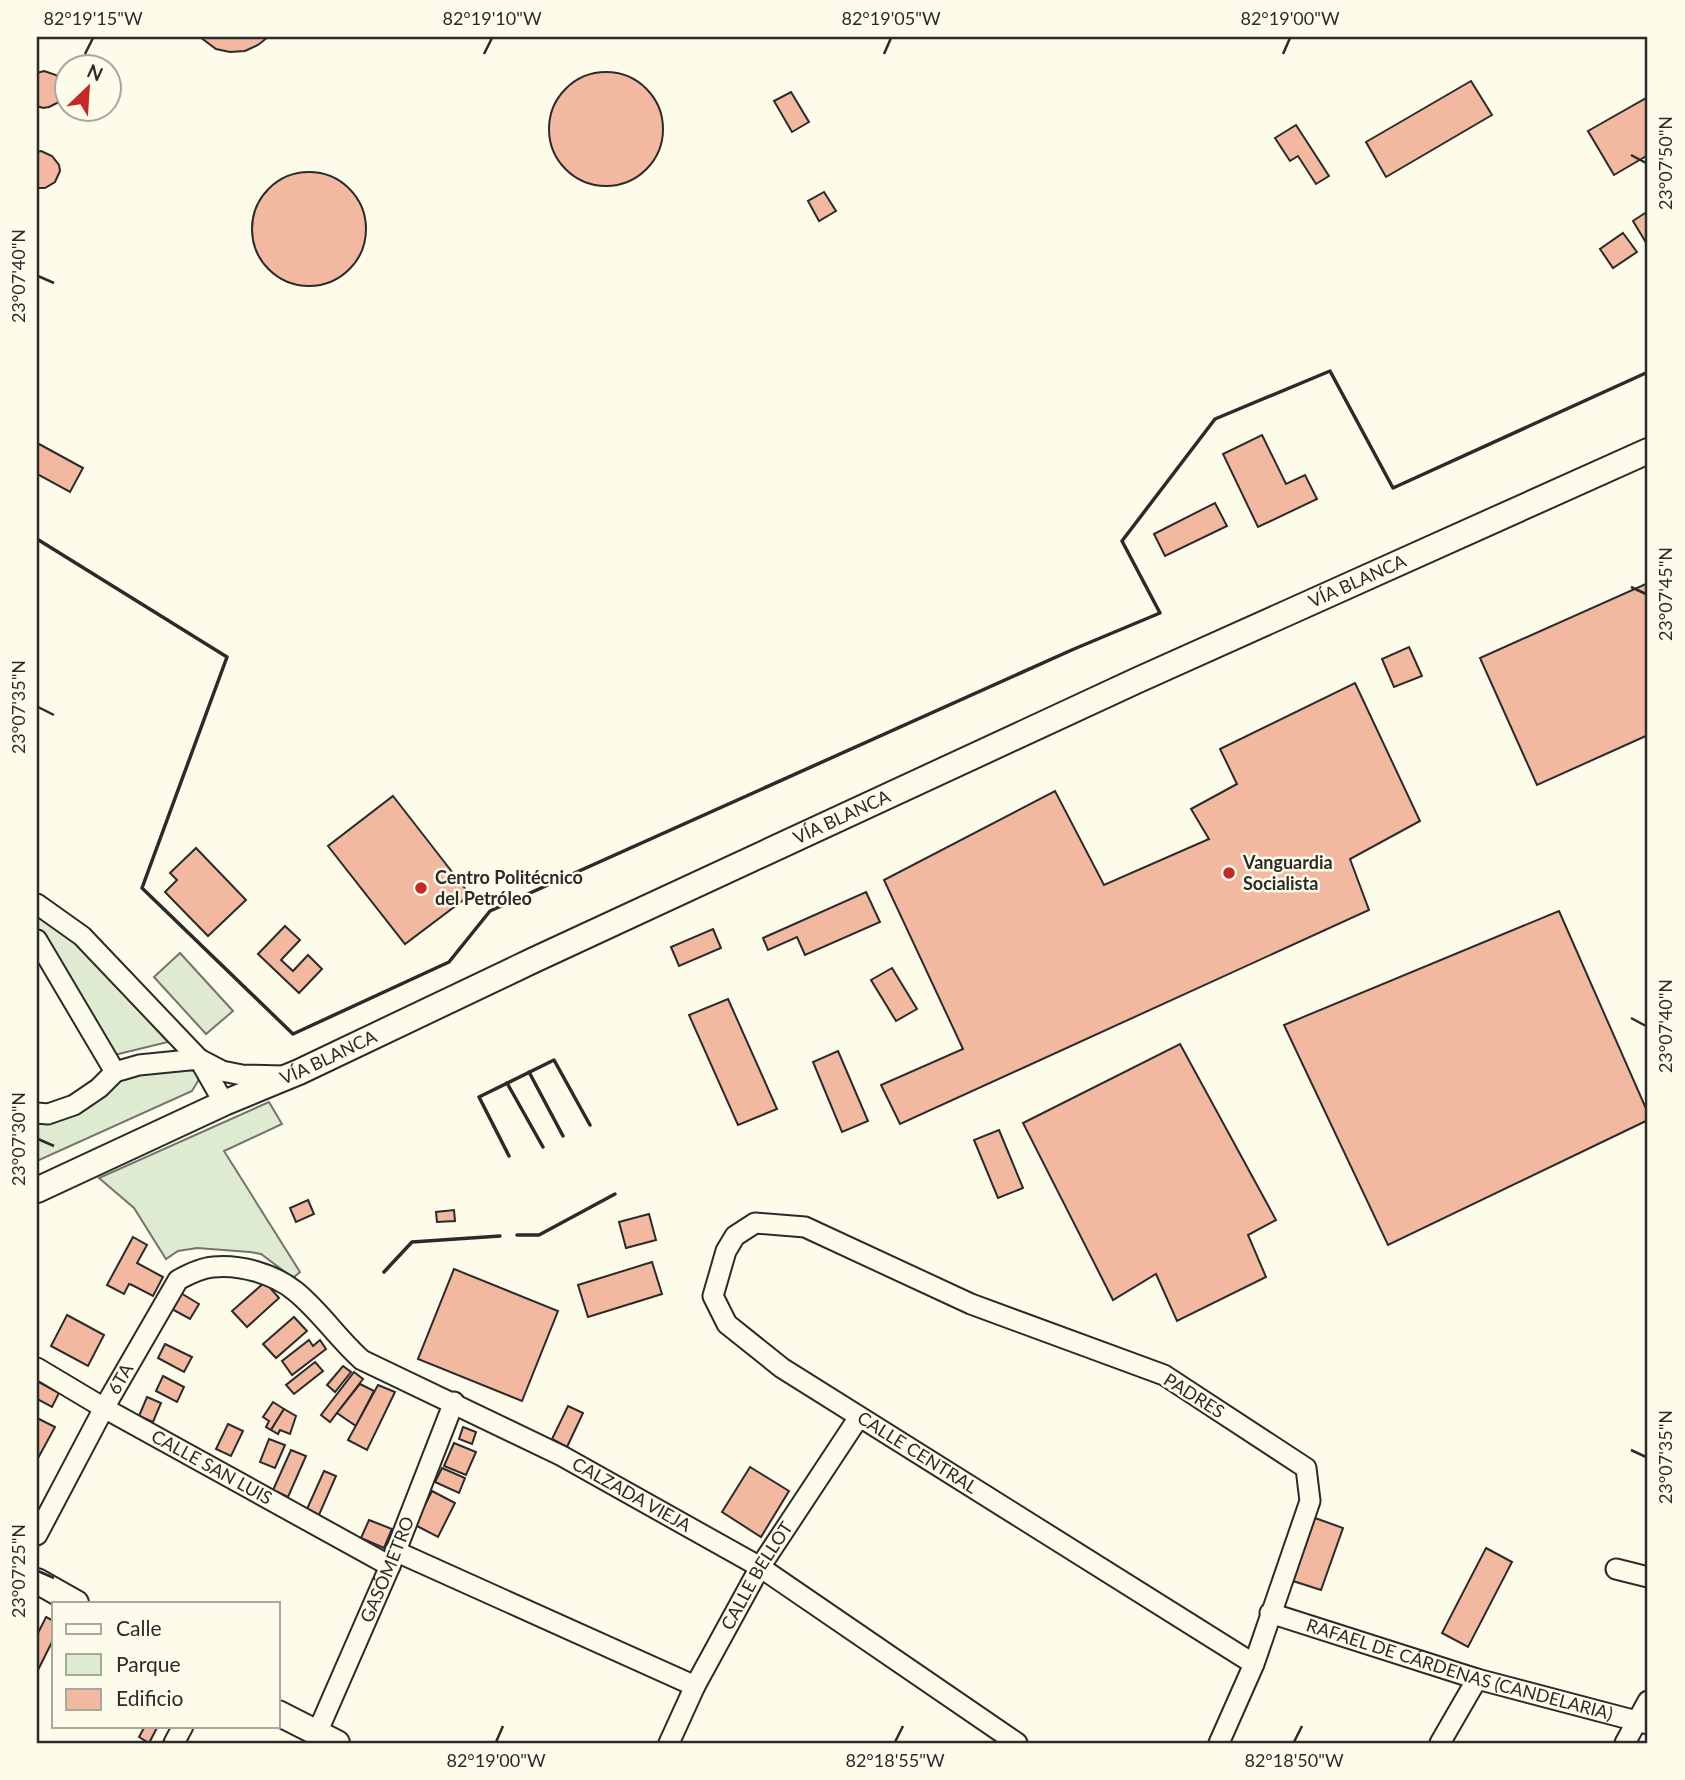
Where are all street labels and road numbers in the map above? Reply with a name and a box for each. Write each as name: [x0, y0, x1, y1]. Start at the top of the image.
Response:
street label: VÍA BLANCA: [1305, 549, 1410, 612]
street label: VÍA BLANCA: [789, 784, 894, 848]
street label: VÍA BLANCA: [276, 1024, 381, 1089]
street label: 6TA: [102, 1359, 138, 1398]
street label: PADRES: [1160, 1368, 1229, 1422]
street label: CALLE CENTRAL: [854, 1406, 982, 1498]
street label: CALLE SAN LUIS: [148, 1424, 276, 1509]
street label: CALZADA VIEJA: [569, 1452, 696, 1536]
street label: GASÓMETRO: [355, 1513, 418, 1626]
street label: CALLE BELLOT: [716, 1517, 797, 1634]
street label: RAFAEL DE CÁRDENAS (CANDELARIA): [1304, 1613, 1615, 1724]

